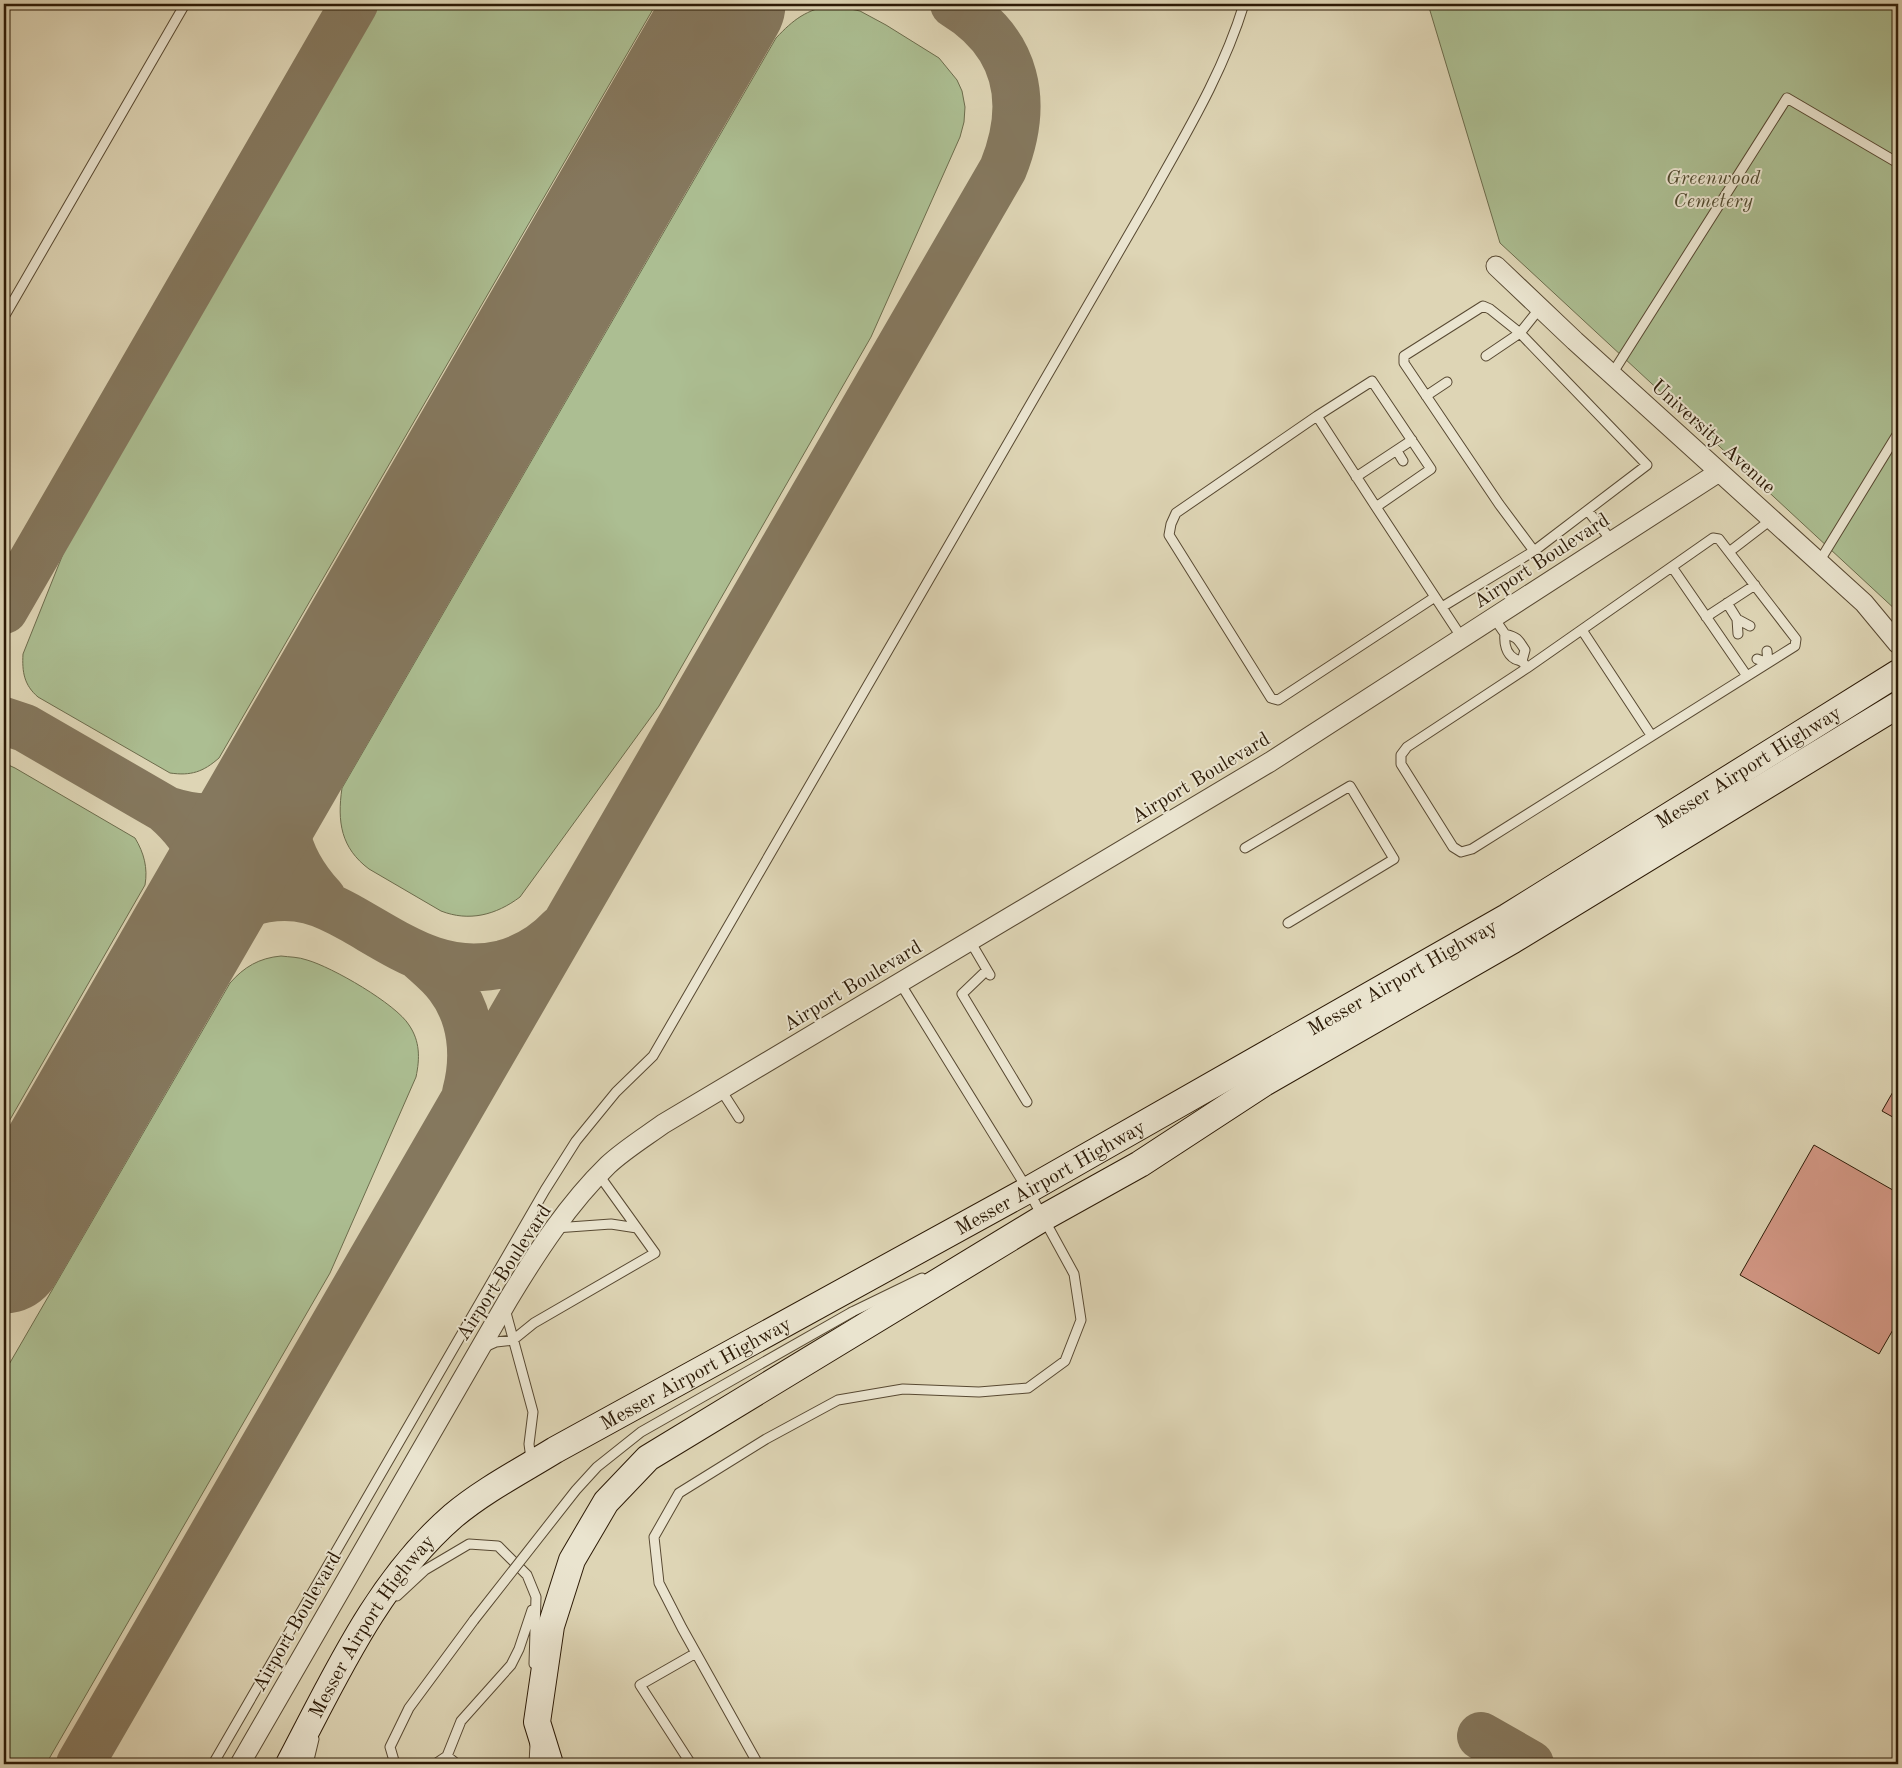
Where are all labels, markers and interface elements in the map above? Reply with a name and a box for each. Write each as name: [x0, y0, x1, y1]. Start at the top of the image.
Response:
park label: Greenwood Cemetery: [1666, 169, 1761, 212]
street label: University Avenue: [1647, 377, 1779, 498]
street label: Airport Boulevard: [1471, 510, 1614, 613]
street label: Messer Airport Highway: [1653, 703, 1846, 834]
street label: Airport Boulevard: [1128, 730, 1274, 828]
street label: Messer Airport Highway: [1305, 917, 1501, 1040]
street label: Airport Boulevard: [780, 938, 926, 1036]
street label: Messer Airport Highway: [953, 1117, 1149, 1240]
street label: Airport Boulevard: [453, 1202, 556, 1345]
street label: Messer Airport Highway: [598, 1314, 795, 1435]
street label: Messer Airport Highway: [307, 1532, 439, 1722]
street label: Airport Boulevard: [250, 1549, 346, 1695]

